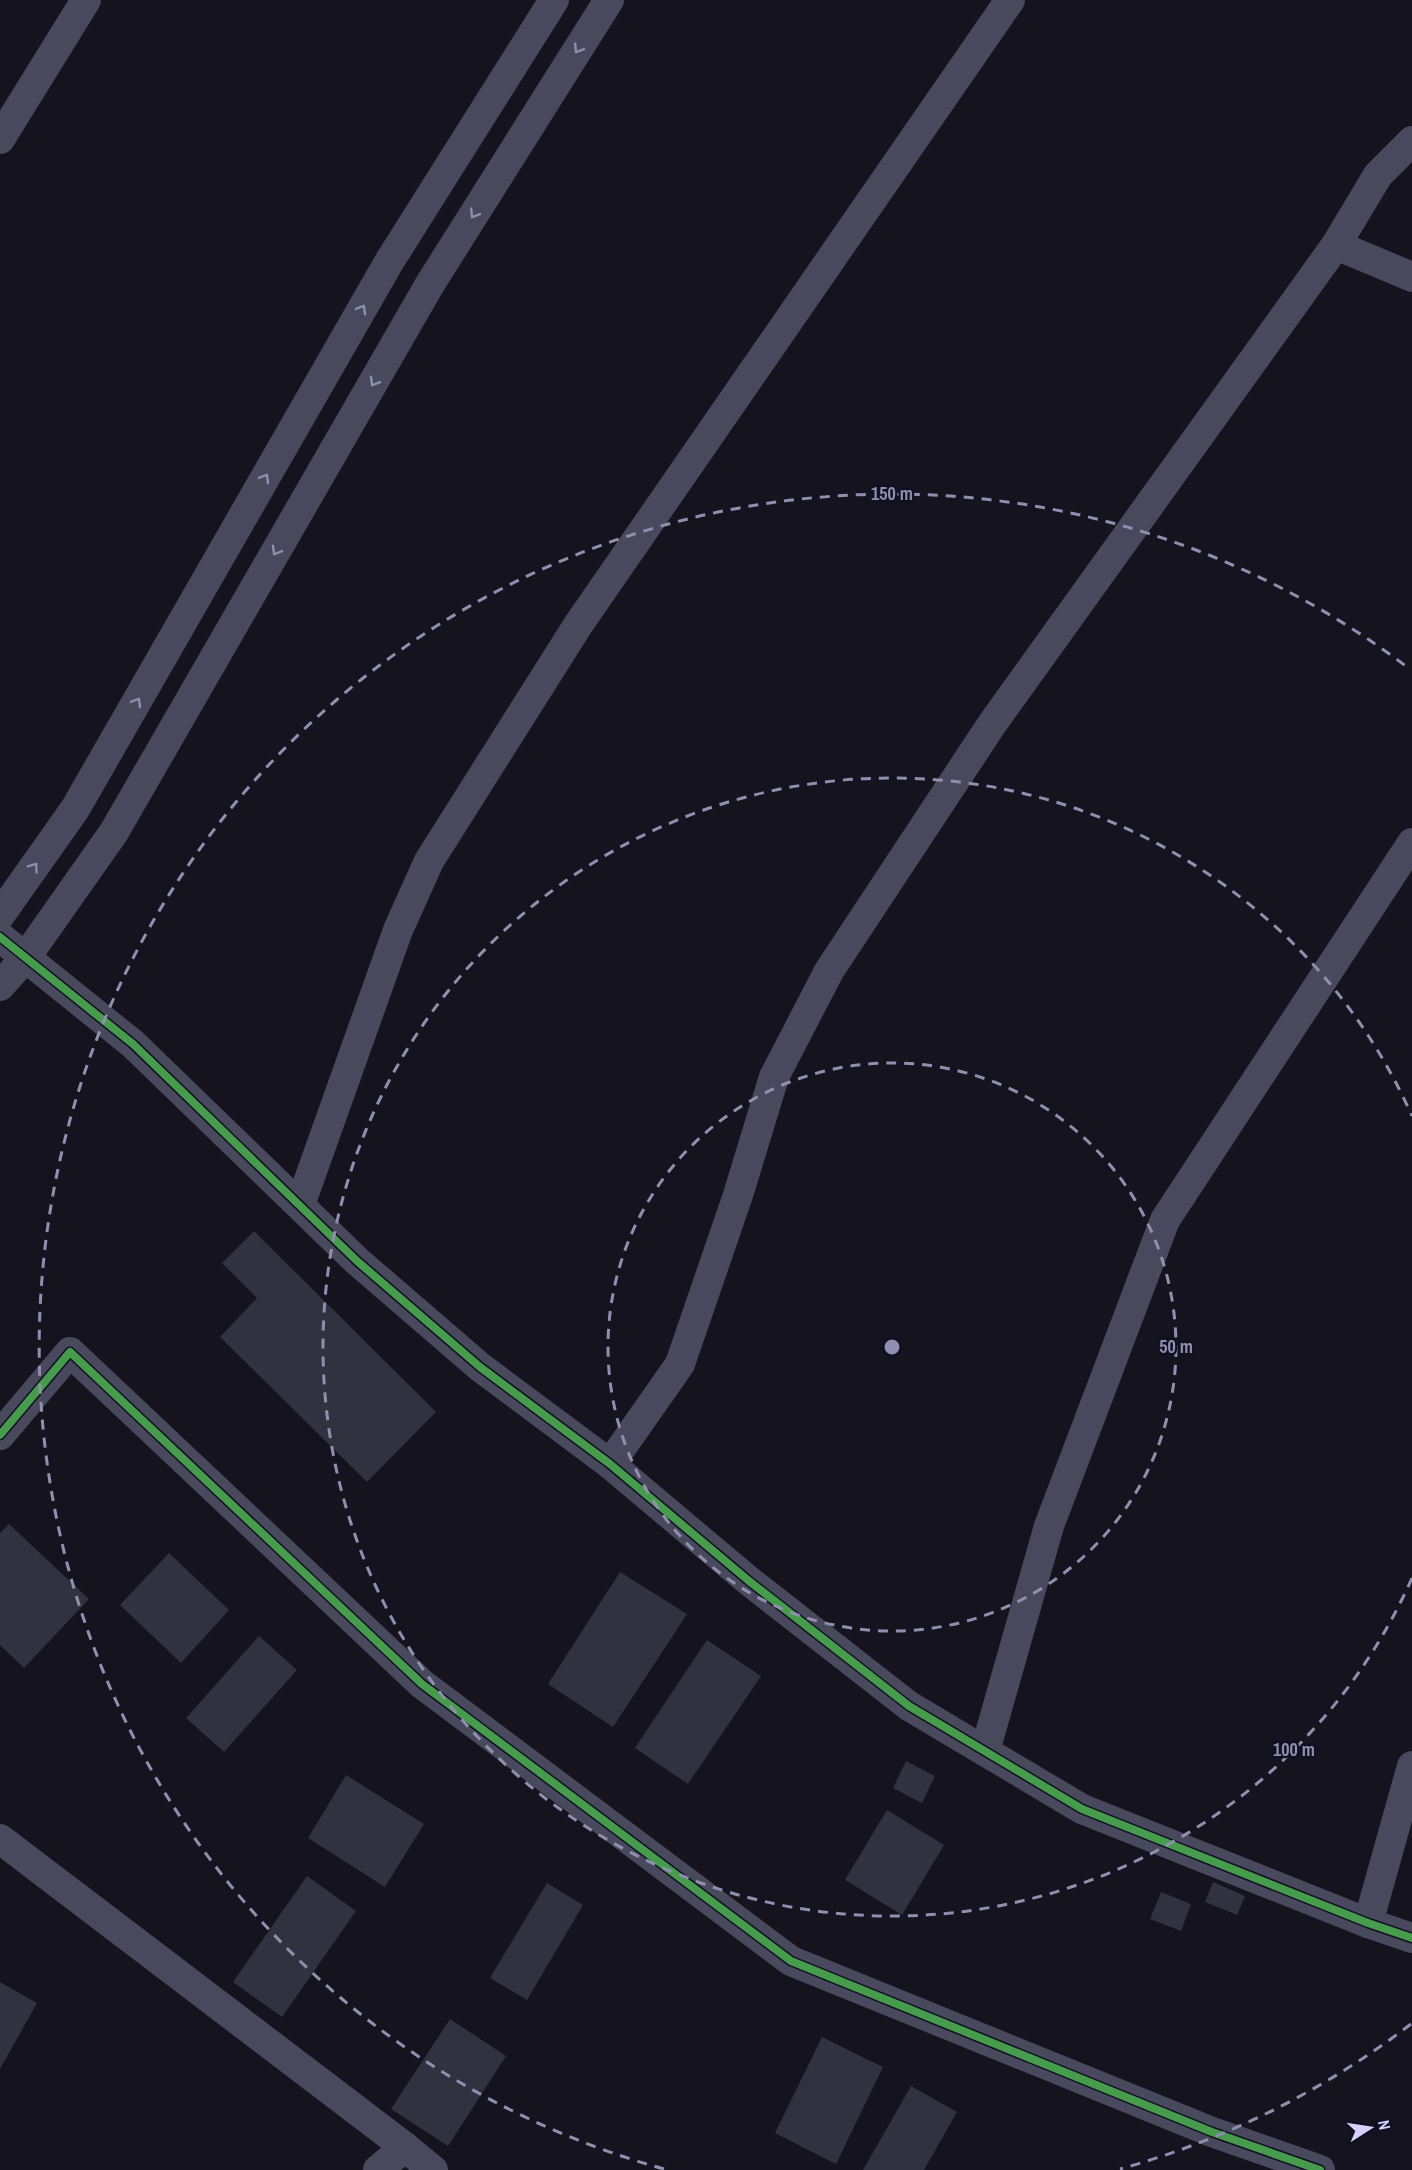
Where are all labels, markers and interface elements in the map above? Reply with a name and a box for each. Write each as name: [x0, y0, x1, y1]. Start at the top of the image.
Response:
one-way arrow: [574, 43, 585, 54]
one-way arrow: [470, 208, 481, 219]
one-way arrow: [355, 305, 367, 315]
one-way arrow: [369, 376, 381, 386]
one-way arrow: [258, 474, 270, 484]
text: 150 m: [871, 481, 913, 506]
one-way arrow: [272, 545, 284, 555]
one-way arrow: [130, 697, 141, 708]
one-way arrow: [27, 862, 38, 873]
text: 50 m: [1159, 1334, 1193, 1359]
centre of rings: [882, 1337, 902, 1357]
text: 100 m: [1273, 1737, 1315, 1762]
north arrow: [1340, 2098, 1400, 2158]
text: N: [1373, 2118, 1396, 2132]

